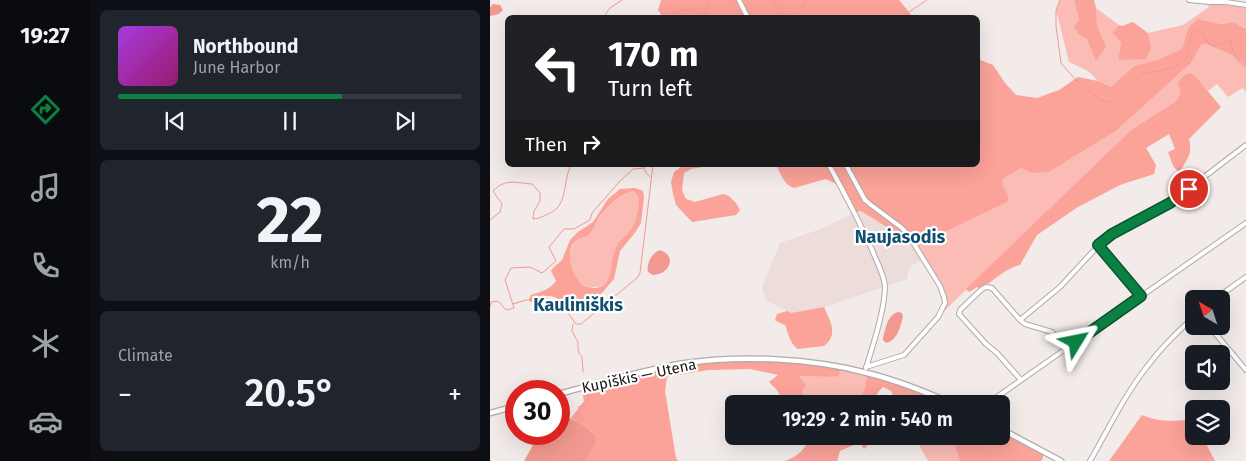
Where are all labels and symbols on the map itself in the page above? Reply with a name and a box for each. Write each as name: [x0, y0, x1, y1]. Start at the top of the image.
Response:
pin: [1168, 168, 1210, 210]
district label: Naujasodis: [855, 226, 946, 248]
north arrow: [1185, 290, 1230, 335]
district label: Kauliniškis: [533, 294, 623, 316]
position arrow: [1049, 315, 1101, 367]
street label: Kupiškis — Utena: [580, 355, 698, 397]
speed limit sign: 30: [505, 380, 570, 445]

